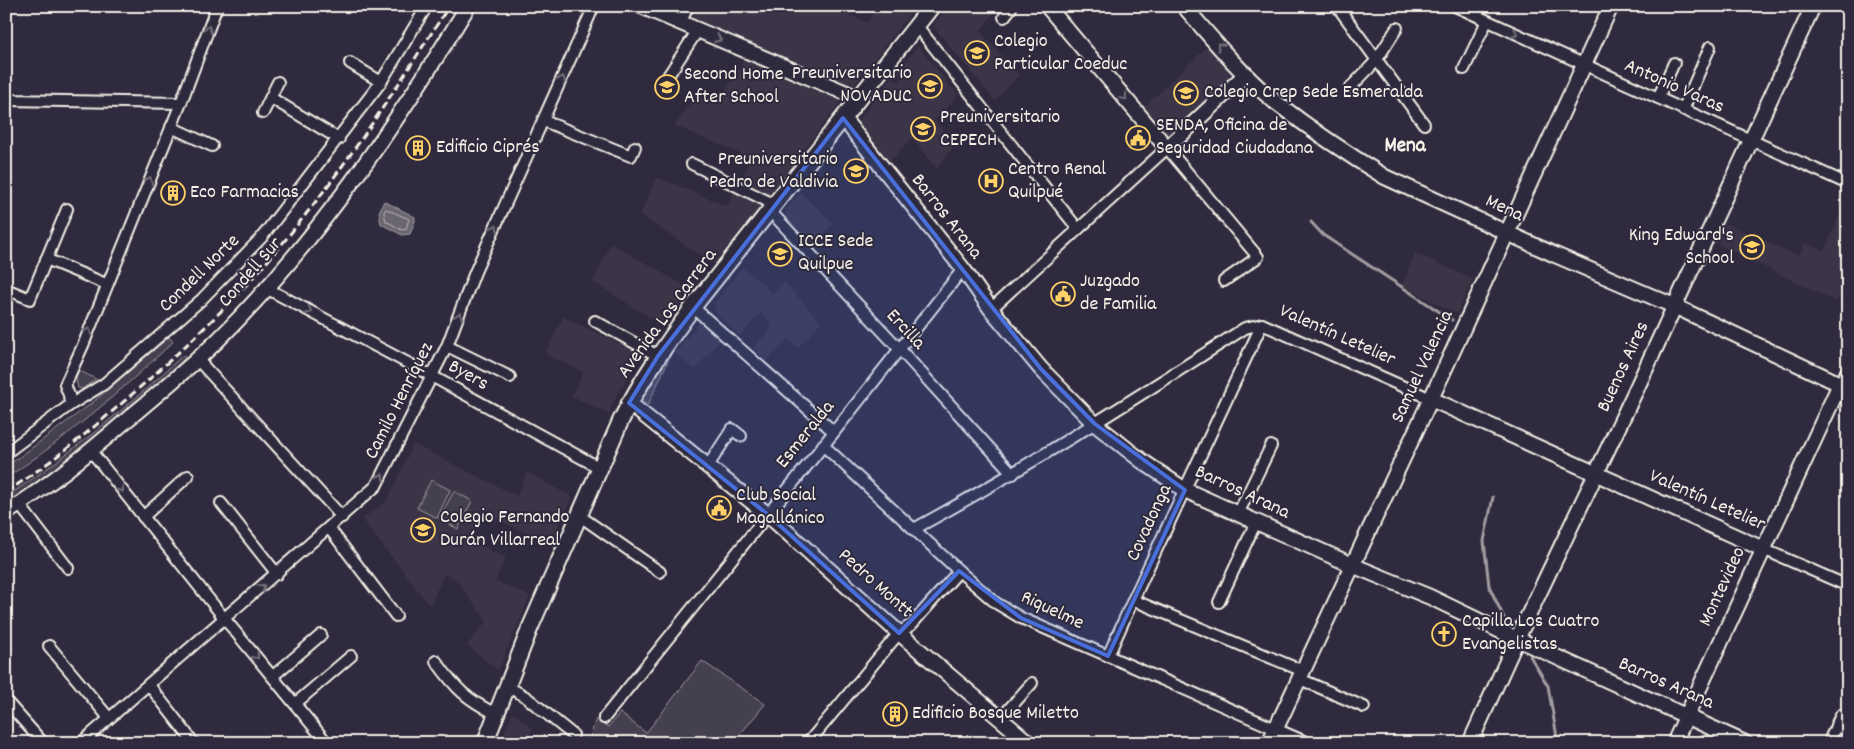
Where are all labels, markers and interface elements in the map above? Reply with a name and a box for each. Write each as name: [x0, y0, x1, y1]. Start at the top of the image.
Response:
one-way arrow: [202, 25, 212, 34]
one-way arrow: [1510, 27, 1519, 38]
place label: Colegio Particular Coeduc: [994, 28, 1127, 79]
one-way arrow: [713, 32, 722, 43]
school or university icon: Colegio Particular Coeduc: [964, 40, 990, 66]
one-way arrow: [1217, 42, 1226, 51]
street label: Antonio Varas: [1619, 52, 1729, 122]
place label: Preuniversitario NOVADUC: [792, 60, 912, 111]
place label: Second Home After School: [684, 61, 784, 112]
school or university icon: Preuniversitario NOVADUC: [917, 73, 943, 99]
school or university icon: Second Home After School: [654, 74, 680, 100]
one-way arrow: [555, 75, 566, 84]
place label: Colegio Crep Sede Esmeralda: [1204, 79, 1423, 107]
school or university icon: Colegio Crep Sede Esmeralda: [1173, 80, 1199, 106]
one-way arrow: [1118, 91, 1127, 100]
place label: Preuniversitario CEPECH: [940, 104, 1060, 155]
place label: SENDA, Oficina de Seguridad Ciudadana: [1156, 112, 1314, 163]
school or university icon: Preuniversitario CEPECH: [910, 116, 936, 142]
public building icon: SENDA, Oficina de Seguridad Ciudadana: [1125, 125, 1151, 151]
district label: Mena: [1384, 132, 1427, 162]
place label: Edificio Ciprés: [436, 134, 540, 162]
building icon: Edificio Ciprés: [405, 135, 431, 161]
place label: Preuniversitario Pedro de Valdivia: [709, 146, 839, 197]
place label: Centro Renal Quilpué: [1008, 156, 1106, 207]
school or university icon: Preuniversitario Pedro de Valdivia: [843, 158, 869, 184]
street label: Barros Arana: [904, 168, 989, 266]
hospital icon: Centro Renal Quilpué: [978, 168, 1004, 194]
one-way arrow: [143, 177, 153, 185]
place label: Eco Farmacias: [190, 179, 299, 207]
building icon: Eco Farmacias: [160, 180, 186, 206]
street label: Mena: [1480, 188, 1528, 230]
place label: King Edward's School: [1629, 222, 1734, 273]
one-way arrow: [489, 224, 500, 233]
street label: Condell Norte: [153, 228, 247, 320]
place label: ICCE Sede Quilpue: [798, 228, 874, 279]
street label: Condell Sur: [212, 231, 290, 314]
school or university icon: King Edward's School: [1739, 234, 1765, 260]
school or university icon: ICCE Sede Quilpue: [767, 241, 793, 267]
street label: Avenida Los Carrera: [611, 243, 725, 385]
place label: Juzgado de Familia: [1080, 268, 1157, 319]
public building icon: Juzgado de Familia: [1050, 281, 1076, 307]
street label: Valentín Letelier: [1274, 298, 1400, 374]
street label: Ercilla: [879, 303, 932, 357]
one-way arrow: [304, 304, 313, 314]
street label: Samuel Valencia: [1385, 305, 1462, 428]
one-way arrow: [453, 312, 463, 320]
street label: Buenos Aires: [1591, 317, 1657, 417]
one-way arrow: [82, 327, 92, 336]
street label: Camilo Henríquez: [358, 337, 442, 464]
street label: Byers: [443, 354, 493, 398]
street label: Esmeralda: [770, 394, 843, 475]
street label: Barros Arana: [1190, 459, 1295, 527]
street label: Valentín Letelier: [1644, 463, 1770, 539]
one-way arrow: [375, 474, 385, 483]
street label: Covadonga: [1120, 479, 1180, 566]
place label: Club Social Magallánico: [736, 482, 825, 533]
one-way arrow: [116, 483, 124, 492]
public building icon: Club Social Magallánico: [706, 495, 732, 521]
place label: Colegio Fernando Durán Villarreal: [440, 504, 570, 555]
school or university icon: Colegio Fernando Durán Villarreal: [410, 517, 436, 543]
street label: Montevideo: [1692, 542, 1754, 631]
street label: Pedro Montt: [831, 543, 919, 625]
one-way arrow: [256, 584, 265, 593]
street label: Riquelme: [1016, 584, 1088, 638]
place label: Capilla Los Cuatro Evangelistas: [1462, 608, 1599, 659]
church icon: Capilla Los Cuatro Evangelistas: [1431, 621, 1457, 647]
one-way arrow: [250, 650, 259, 659]
street label: Barros Arana: [1614, 650, 1719, 718]
place label: Edificio Bosque Miletto: [912, 700, 1079, 728]
building icon: Edificio Bosque Miletto: [882, 701, 908, 727]

